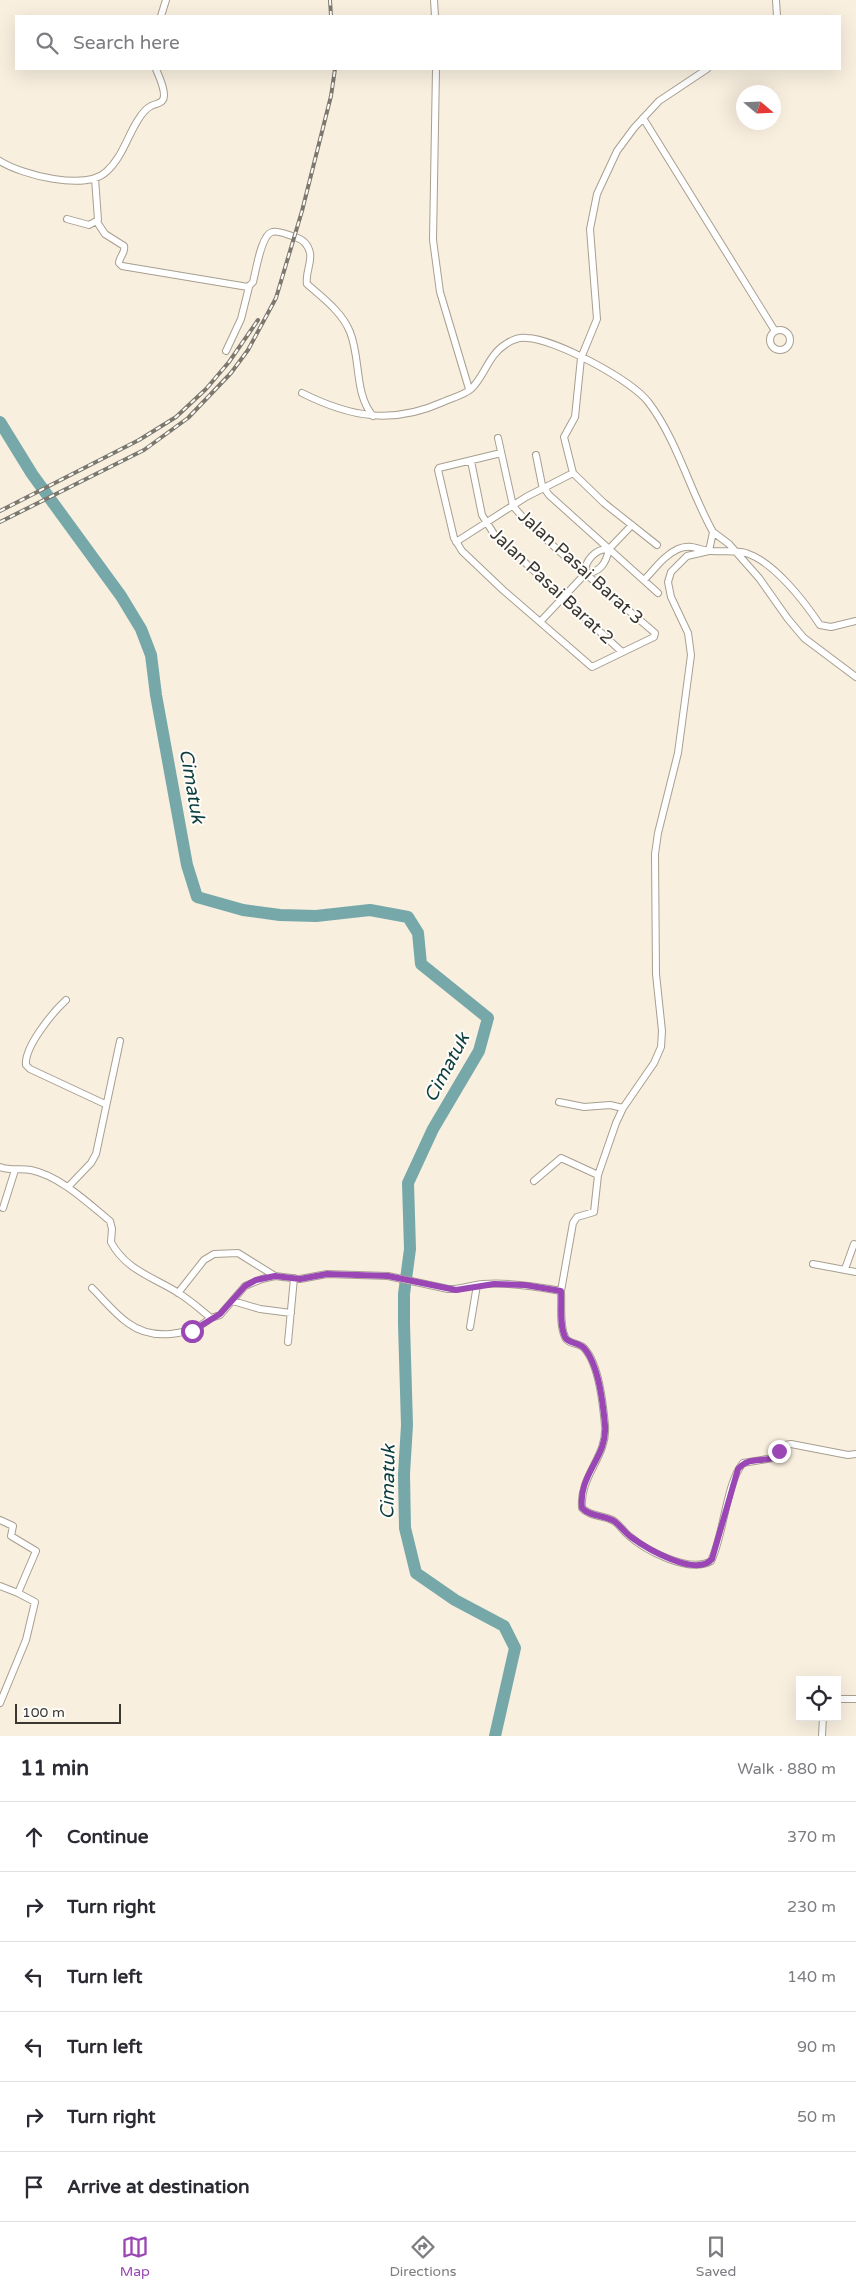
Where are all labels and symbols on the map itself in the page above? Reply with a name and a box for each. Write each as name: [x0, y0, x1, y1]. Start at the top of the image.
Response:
north arrow: [736, 85, 781, 130]
street label: Jalan Pasai Barat 3: [514, 505, 648, 629]
street label: Jalan Pasai Barat 2: [486, 523, 618, 649]
water label: Cimatuk: [175, 747, 210, 827]
water label: Cimatuk: [420, 1028, 475, 1106]
route start: [181, 1320, 204, 1343]
route end: [768, 1440, 791, 1463]
water label: Cimatuk: [376, 1443, 400, 1520]
scale bar: [15, 1701, 121, 1724]

